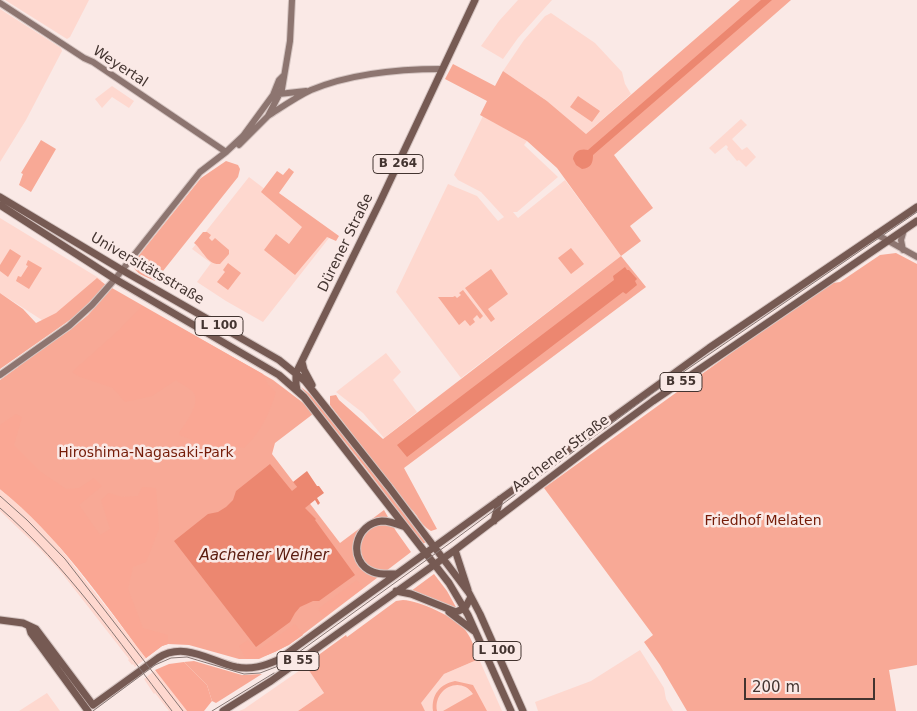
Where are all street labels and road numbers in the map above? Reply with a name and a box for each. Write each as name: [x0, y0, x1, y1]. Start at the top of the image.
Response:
street label: Weyertal: [89, 43, 151, 91]
road number: B 264: [373, 154, 423, 173]
street label: Dürener Straße: [315, 191, 377, 295]
street label: Universitätsstraße: [87, 230, 207, 308]
road number: L 100: [195, 316, 243, 336]
road number: B 55: [660, 372, 702, 392]
street label: Aachener Straße: [509, 412, 613, 496]
road number: L 100: [473, 641, 521, 660]
road number: B 55: [277, 651, 319, 670]

